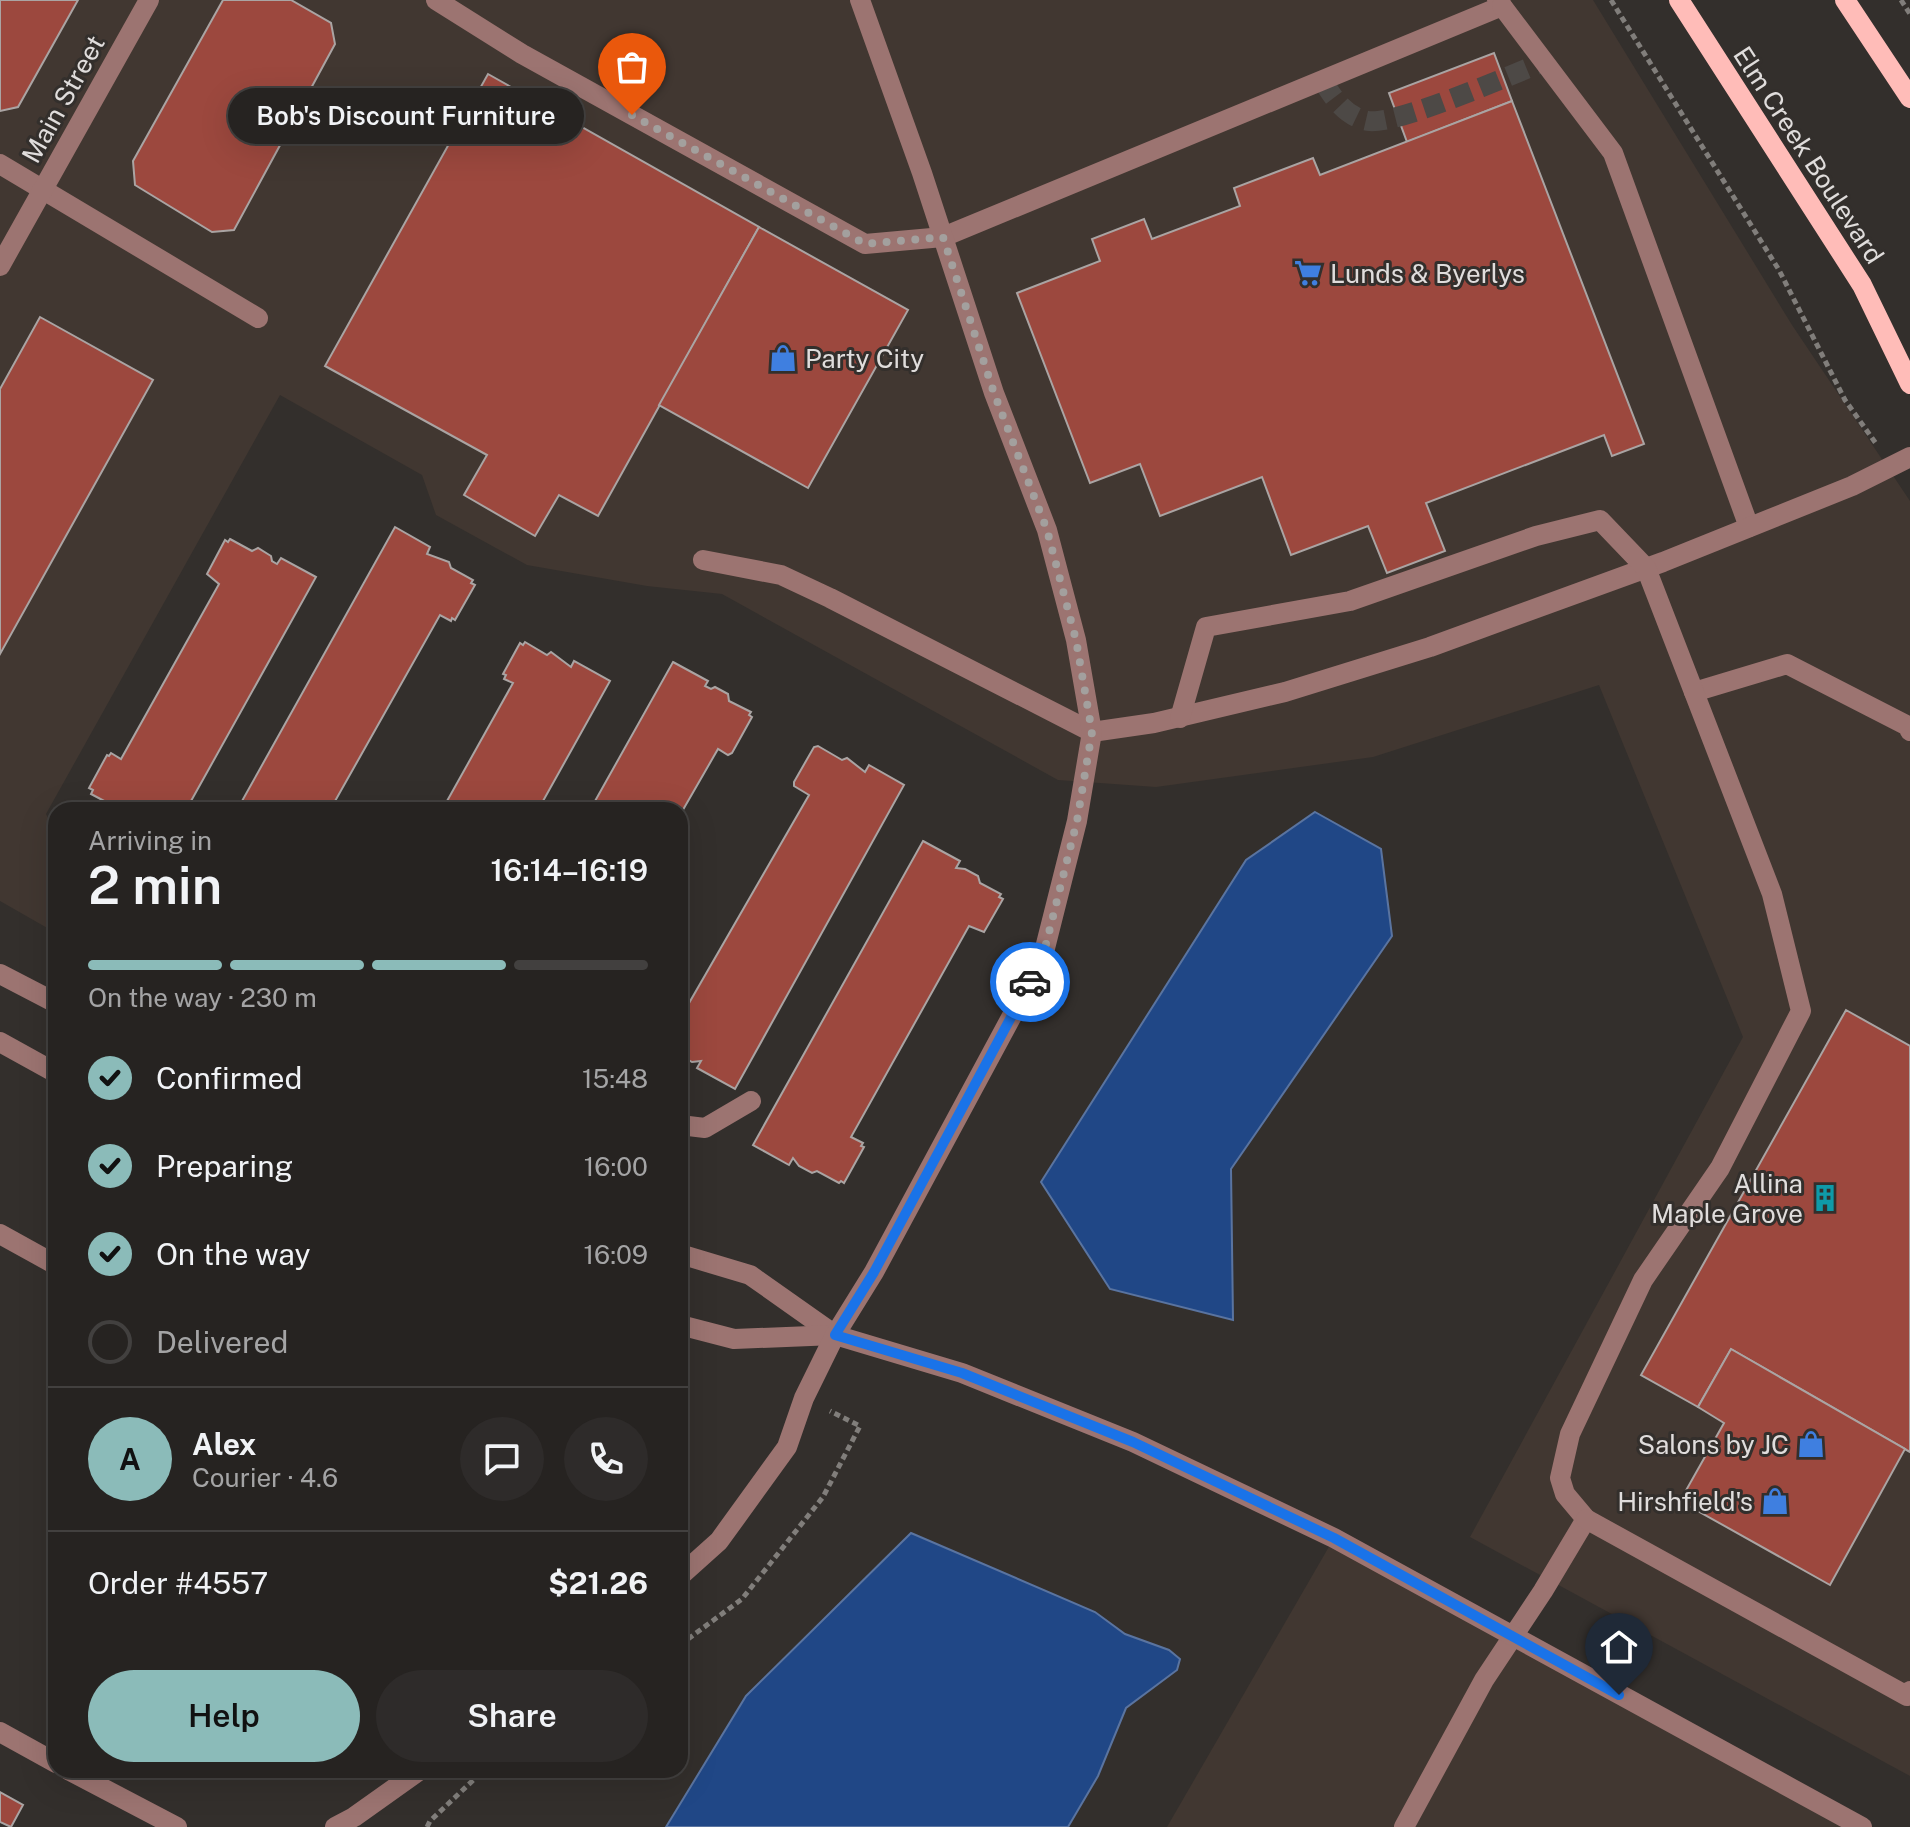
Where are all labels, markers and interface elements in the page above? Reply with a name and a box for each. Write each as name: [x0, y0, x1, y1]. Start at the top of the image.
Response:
street label: Main Street: [15, 30, 111, 168]
pin: [598, 33, 666, 115]
street label: Elm Creek Boulevard: [1727, 41, 1891, 269]
icon: bag: [610, 45, 654, 89]
callout: Bob's Discount Furniture: [228, 87, 584, 143]
text: Bob's Discount Furniture: [256, 100, 556, 131]
supermarket icon: Lunds & Byerlys: [1293, 258, 1323, 288]
place label: Lunds & Byerlys: [1330, 258, 1525, 289]
shop icon: Party City: [768, 343, 798, 373]
place label: Party City: [805, 343, 924, 374]
text: Arriving in: [88, 825, 212, 856]
text: 16:14–16:19: [491, 852, 648, 888]
text: 2 min: [88, 855, 222, 916]
courier: [990, 942, 1070, 1022]
icon: car: [1008, 960, 1052, 1004]
text: On the way · 230 m: [88, 982, 317, 1013]
icon: check: [88, 1056, 132, 1100]
text: Confirmed: [156, 1060, 302, 1096]
text: 15:48: [582, 1063, 648, 1094]
icon: check: [88, 1144, 132, 1188]
text: Preparing: [156, 1148, 293, 1184]
text: 16:00: [584, 1151, 648, 1182]
place label: Allina Maple Grove: [1651, 1168, 1803, 1229]
building icon: Allina Maple Grove: [1810, 1183, 1840, 1213]
icon: check: [88, 1232, 132, 1276]
text: On the way: [156, 1236, 310, 1272]
text: 16:09: [583, 1239, 648, 1270]
text: Delivered: [156, 1324, 288, 1360]
button: chat: [460, 1417, 544, 1501]
button: phone: [564, 1417, 648, 1501]
text: Alex: [192, 1426, 256, 1462]
place label: Salons by JC: [1638, 1429, 1789, 1460]
shop icon: Salons by JC: [1796, 1429, 1826, 1459]
text: A: [119, 1441, 141, 1477]
text: Courier · 4.6: [192, 1462, 338, 1493]
place label: Hirshfield's: [1617, 1486, 1753, 1517]
shop icon: Hirshfield's: [1760, 1486, 1790, 1516]
text: Order #4557: [88, 1565, 268, 1601]
text: $21.26: [548, 1565, 648, 1601]
pin: [1585, 1613, 1653, 1695]
icon: home: [1597, 1625, 1641, 1669]
button: Help: [88, 1670, 360, 1762]
button: Share: [376, 1670, 648, 1762]

